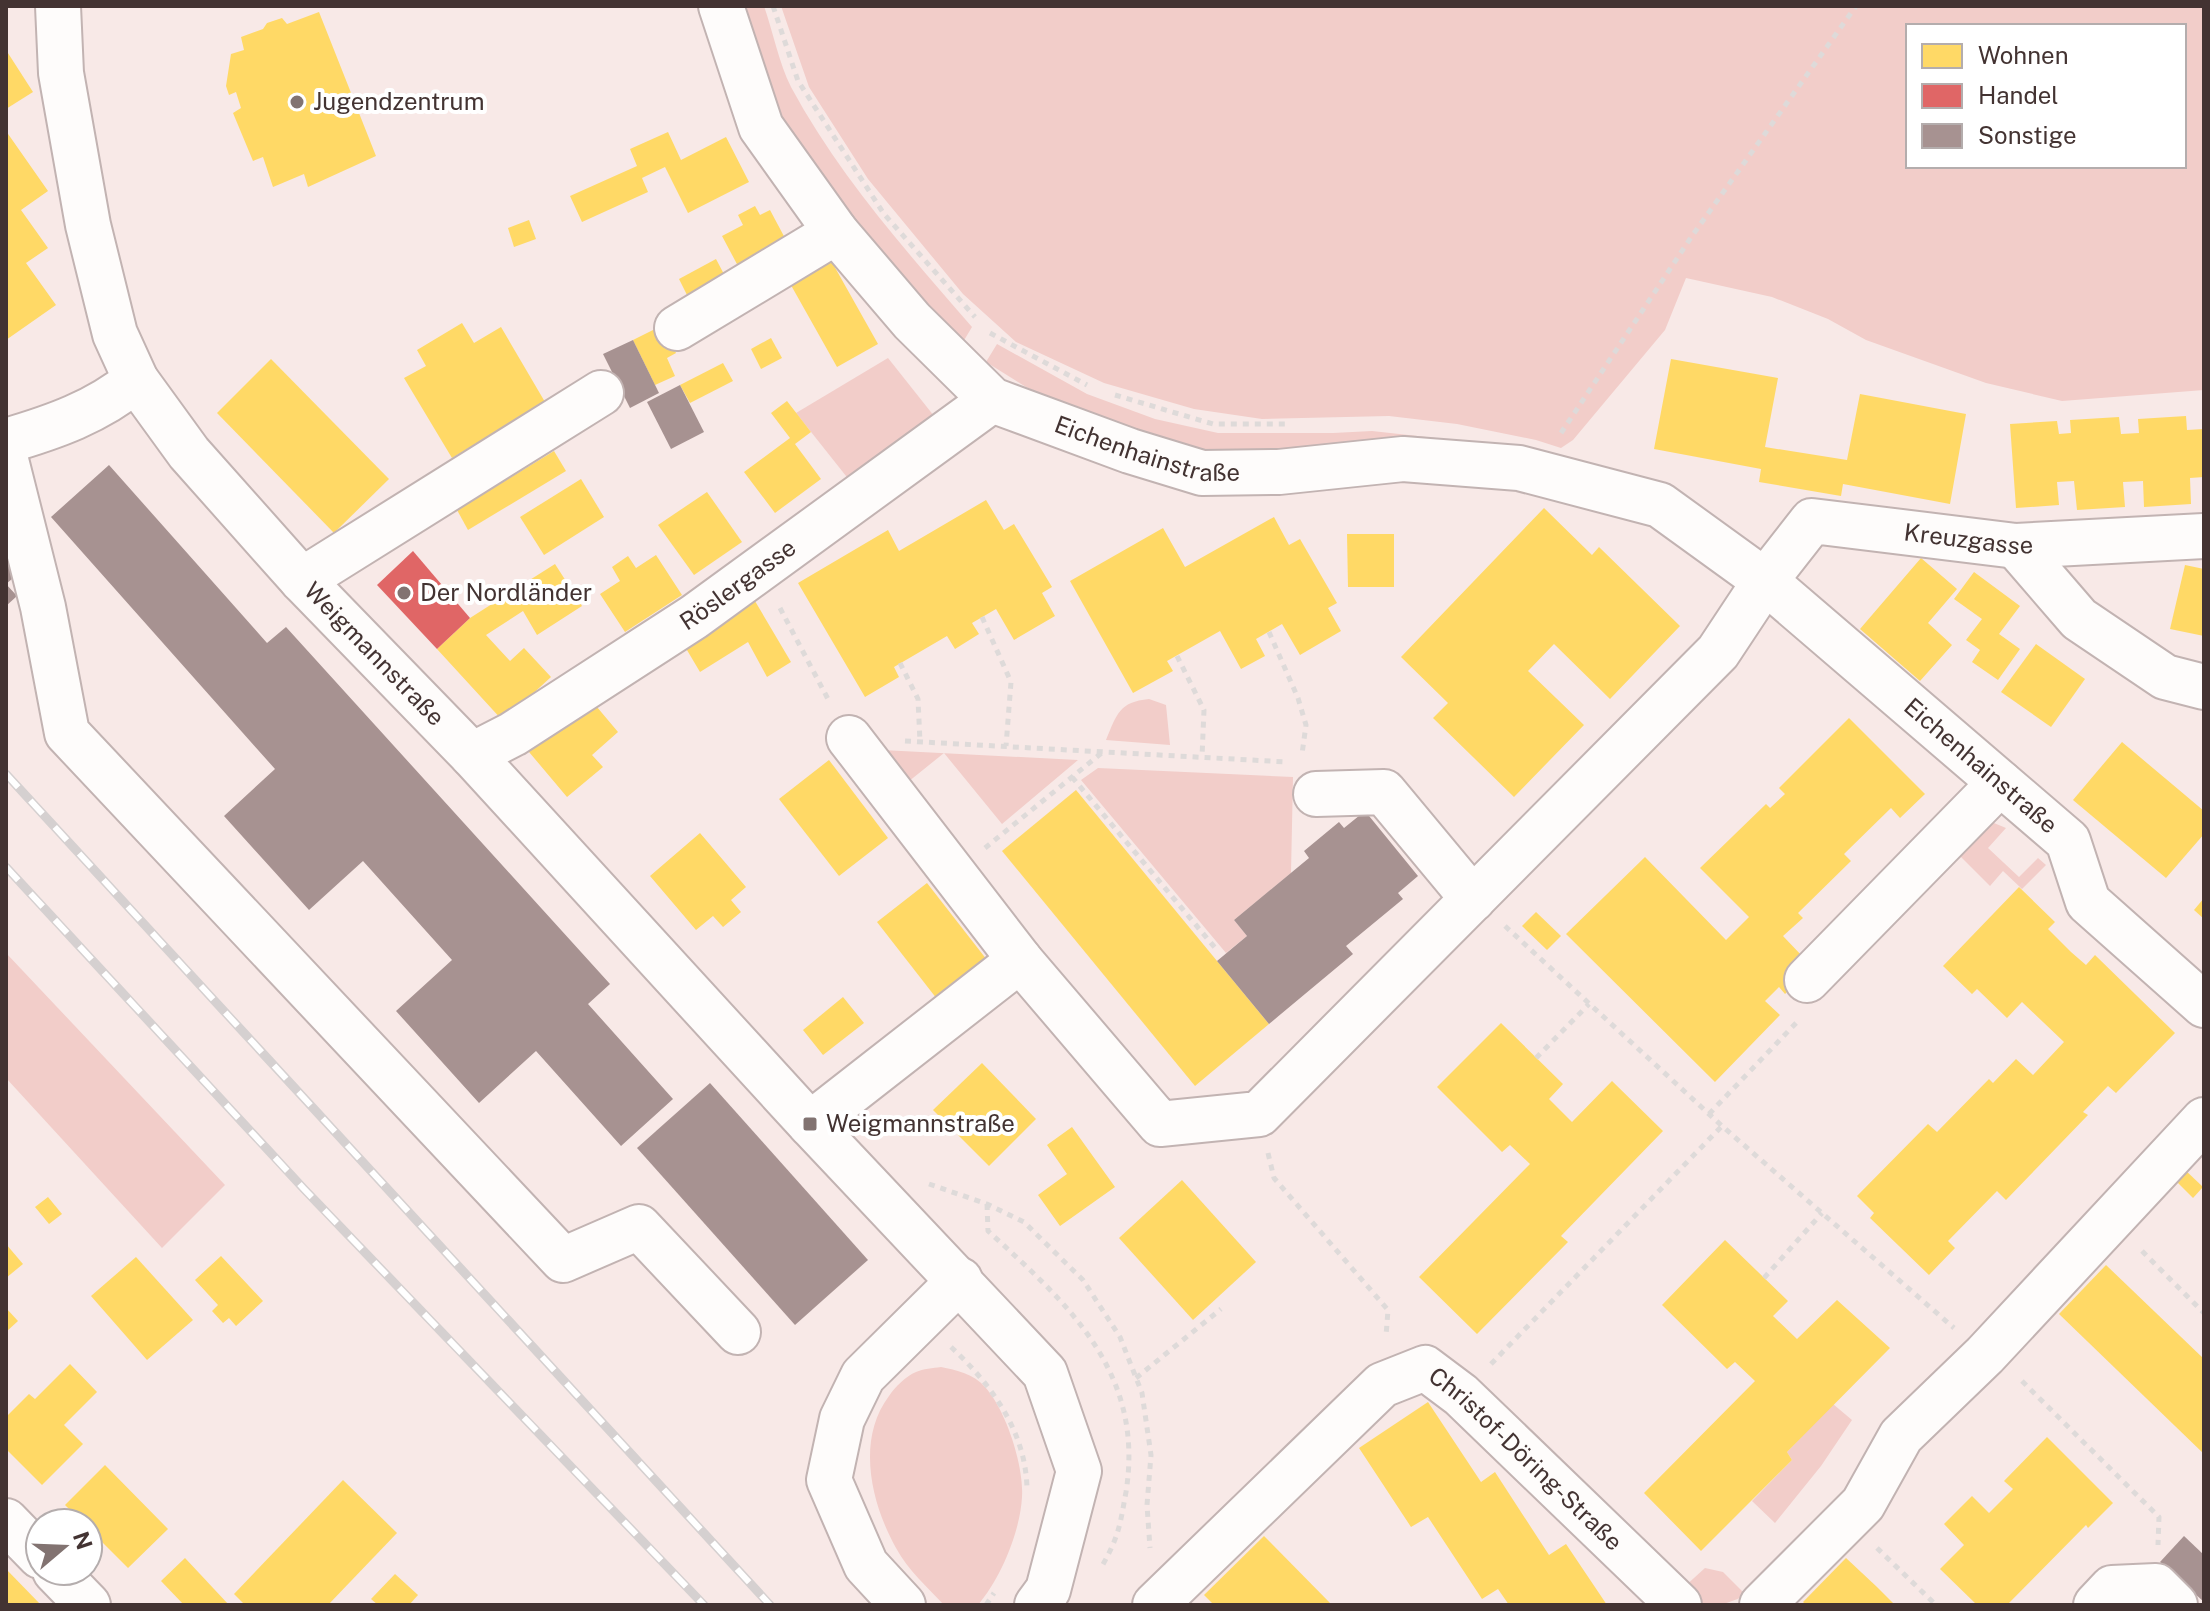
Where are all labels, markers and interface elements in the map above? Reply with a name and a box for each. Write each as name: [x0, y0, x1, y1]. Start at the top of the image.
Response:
legend: [1906, 24, 2186, 168]
text: Wohnen: [1978, 41, 2069, 69]
text: Handel: [1978, 81, 2059, 109]
place label: Jugendzentrum: [313, 87, 484, 115]
marker: Jugendzentrum: [288, 93, 306, 111]
text: Sonstige: [1978, 121, 2077, 149]
street label: Eichenhainstraße: [1051, 409, 1240, 486]
street label: Kreuzgasse: [1902, 517, 2034, 559]
street label: Röslergasse: [674, 533, 801, 635]
street label: Weigmannstraße: [299, 576, 451, 731]
place label: Der Nordländer: [420, 578, 592, 606]
marker: Der Nordländer: [395, 584, 413, 602]
street label: Eichenhainstraße: [1899, 692, 2064, 839]
place label: Weigmannstraße: [826, 1109, 1015, 1137]
marker: Weigmannstraße: [801, 1115, 819, 1133]
street label: Christof-Döring-Straße: [1424, 1361, 1629, 1556]
north arrow: [24, 1507, 104, 1587]
text: N: [68, 1528, 98, 1553]

